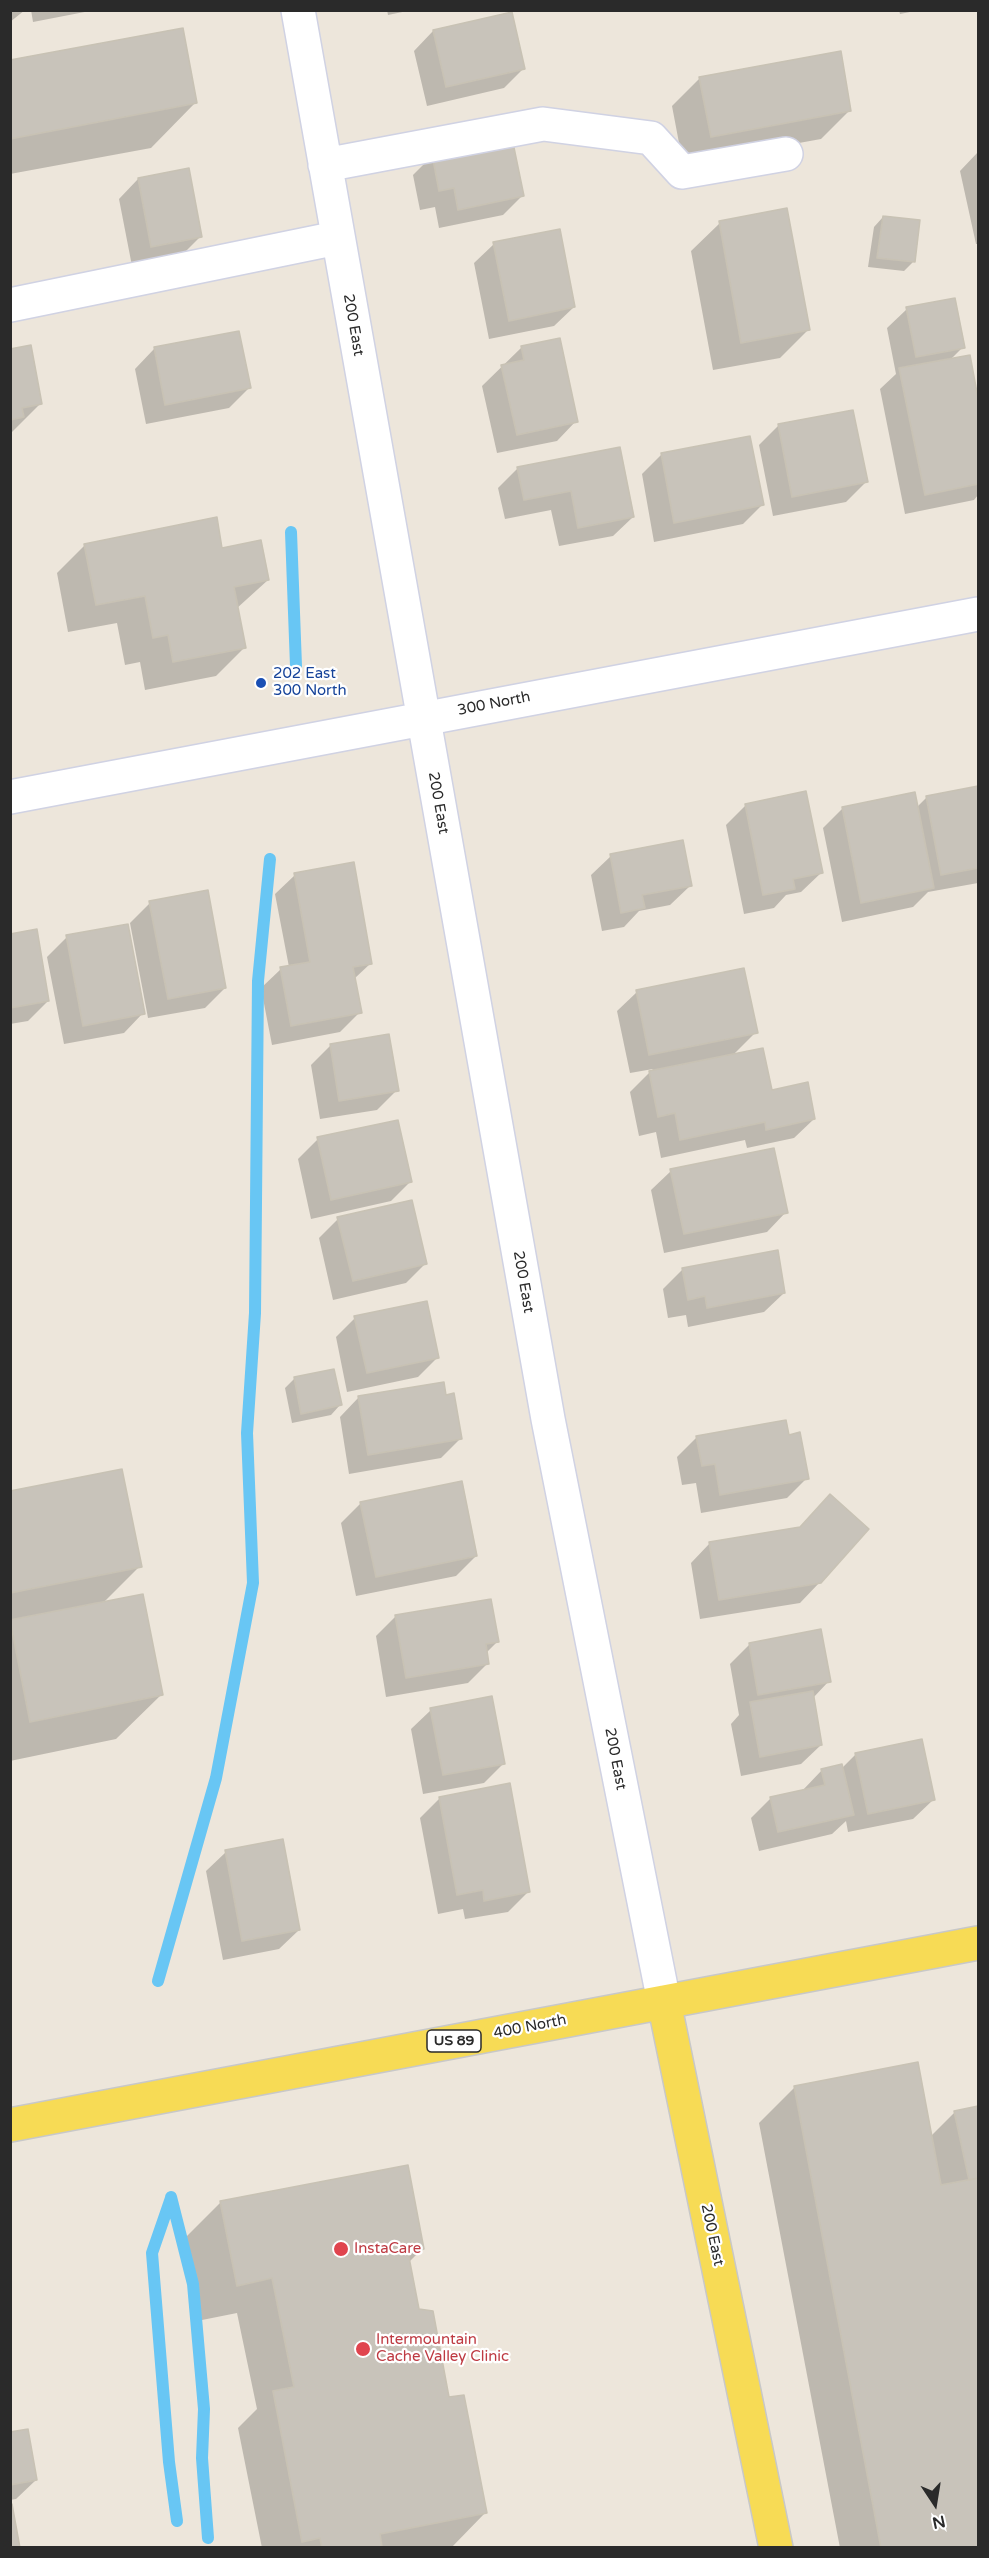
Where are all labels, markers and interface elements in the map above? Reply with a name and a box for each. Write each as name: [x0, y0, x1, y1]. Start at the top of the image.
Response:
street label: 200 East: [339, 292, 367, 358]
place label: 202 East 300 North: [273, 665, 347, 700]
marker: 202 East 300 North: [254, 676, 268, 690]
street label: 300 North: [456, 688, 532, 720]
street label: 200 East: [424, 770, 452, 836]
street label: 200 East: [509, 1249, 537, 1315]
street label: 200 East: [600, 1726, 630, 1792]
street label: 400 North: [492, 2011, 568, 2043]
road number: US 89: [427, 2030, 481, 2052]
street label: 200 East: [697, 2202, 727, 2268]
marker: InstaCare: [332, 2240, 350, 2258]
place label: InstaCare: [354, 2240, 421, 2258]
place label: Intermountain Cache Valley Clinic: [376, 2331, 509, 2366]
marker: Intermountain Cache Valley Clinic: [354, 2340, 372, 2358]
north arrow: [905, 2474, 965, 2534]
text: N: [930, 2510, 947, 2533]

